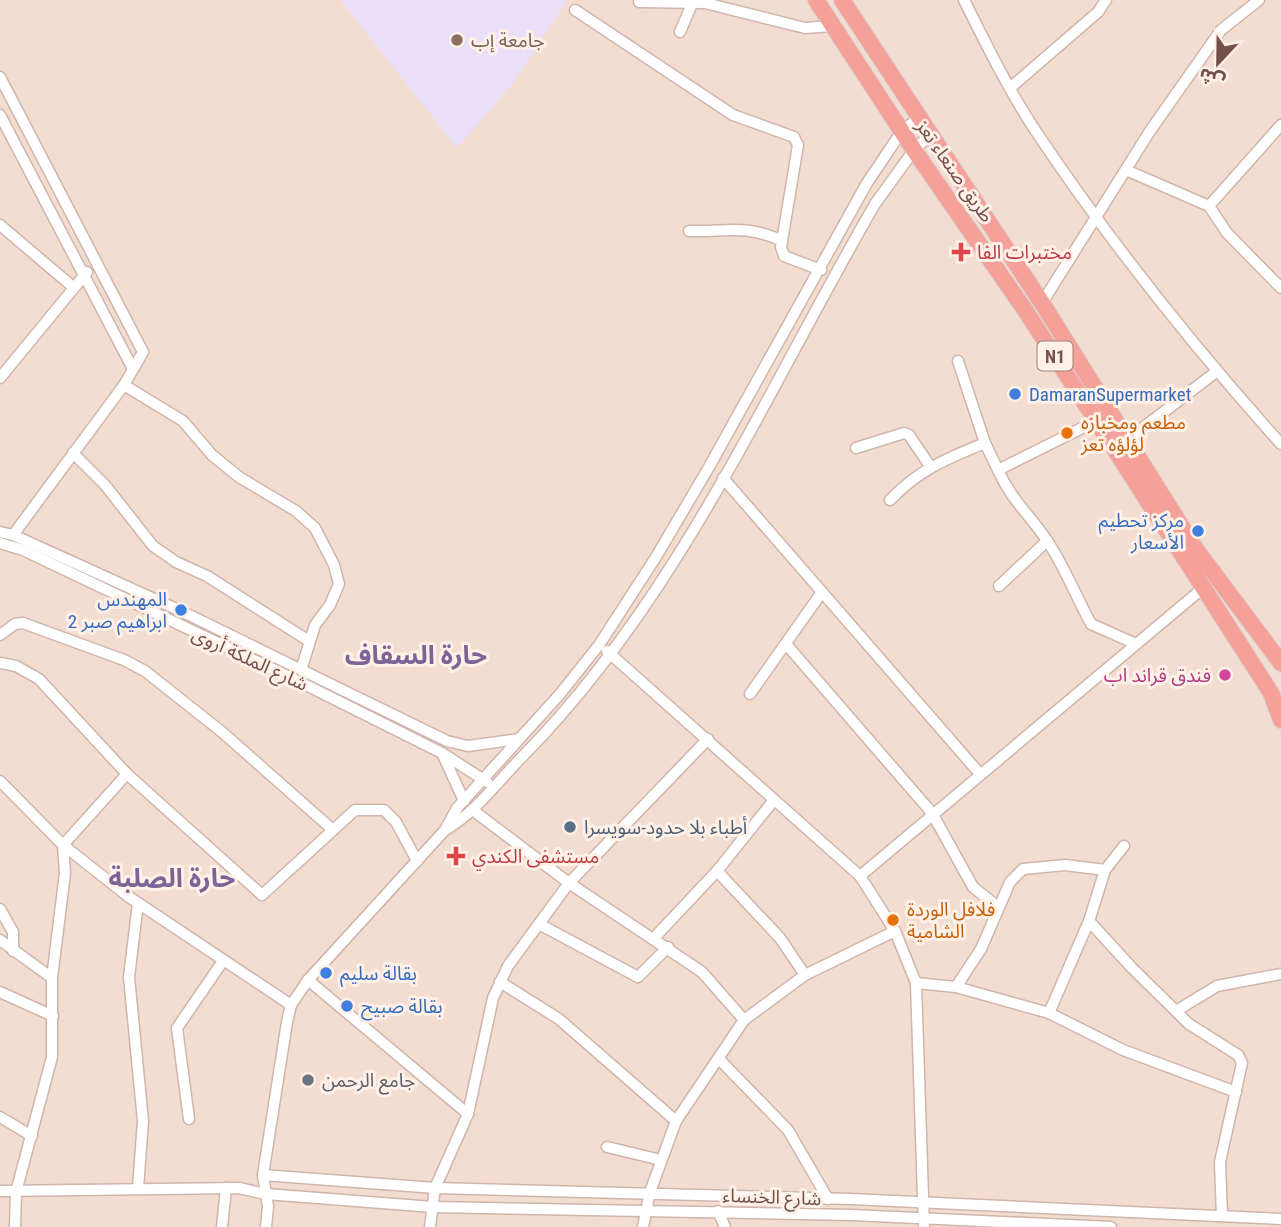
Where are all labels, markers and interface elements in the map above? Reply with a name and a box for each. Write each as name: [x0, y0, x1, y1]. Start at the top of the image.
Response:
north arrow: [1183, 28, 1253, 98]
place label: جامعة إب: [471, 29, 545, 53]
marker: جامعة إب: [449, 32, 465, 48]
text: ش: [1195, 63, 1228, 94]
street label: طريق صنعاء تعز: [911, 115, 999, 227]
place label: مختبرات الفا: [977, 241, 1072, 264]
marker: مختبرات الفا: [951, 242, 971, 262]
road number: N1: [1038, 342, 1072, 370]
place label: DamaranSupermarket: [1029, 383, 1191, 406]
marker: DamaranSupermarket: [1007, 386, 1023, 402]
place label: مطعم ومخبازه لؤلؤه تعز: [1080, 411, 1186, 456]
marker: مطعم ومخبازه لؤلؤه تعز: [1059, 425, 1075, 441]
place label: مركز تحطيم الأسعار: [1099, 509, 1184, 554]
marker: مركز تحطيم الأسعار: [1190, 523, 1206, 539]
place label: المهندس ابراهيم صبر 2: [68, 588, 167, 636]
marker: المهندس ابراهيم صبر 2: [173, 602, 189, 618]
street label: شارع الملكة أروى: [188, 622, 312, 698]
district label: حارة السقاف: [345, 640, 487, 670]
place label: فندق قراند اب: [1104, 664, 1211, 687]
marker: فندق قراند اب: [1217, 667, 1233, 683]
place label: أطباء بلا حدود-سويسرا: [584, 816, 747, 839]
marker: أطباء بلا حدود-سويسرا: [562, 819, 578, 835]
place label: مستشفى الكندي: [472, 845, 599, 871]
marker: مستشفى الكندي: [446, 846, 466, 866]
district label: حارة الصلبة: [109, 863, 235, 893]
place label: فلافل الوردة الشامية: [907, 898, 995, 943]
marker: فلافل الوردة الشامية: [885, 912, 901, 928]
place label: بقالة سليم: [340, 962, 417, 988]
marker: بقالة سليم: [318, 965, 334, 981]
place label: بقالة صبيح: [361, 995, 443, 1021]
marker: بقالة صبيح: [339, 998, 355, 1014]
place label: جامع الرحمن: [322, 1069, 415, 1095]
marker: جامع الرحمن: [300, 1072, 316, 1088]
street label: شارع الخنساء: [722, 1184, 822, 1212]

